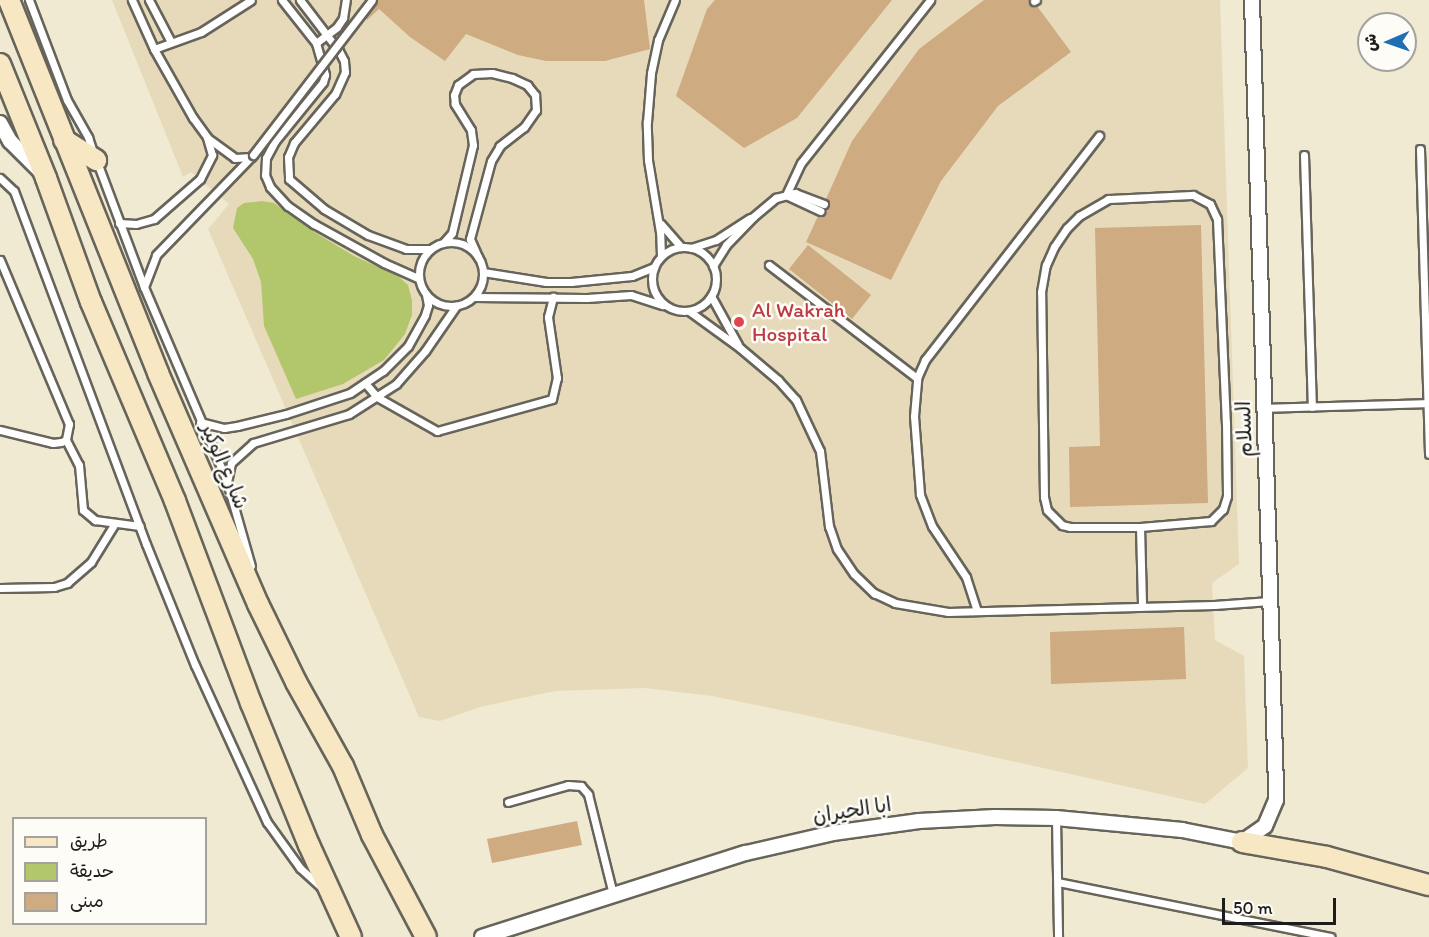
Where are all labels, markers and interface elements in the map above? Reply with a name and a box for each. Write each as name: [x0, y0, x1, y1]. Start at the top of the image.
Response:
north arrow: [1357, 12, 1417, 72]
text: ش: [1361, 33, 1380, 52]
place label: Al Wakrah Hospital: [752, 297, 845, 347]
marker: Al Wakrah Hospital: [730, 313, 748, 331]
street label: السلام: [1230, 400, 1258, 458]
street label: شارع الوكير: [196, 419, 254, 513]
street label: ابا الحيران: [811, 791, 893, 829]
legend: [12, 817, 207, 925]
text: طريق: [70, 830, 108, 852]
text: حديقة: [70, 860, 114, 882]
scale bar: [1225, 886, 1339, 924]
text: مبنى: [70, 890, 104, 912]
text: 50 m: [1233, 897, 1273, 919]

